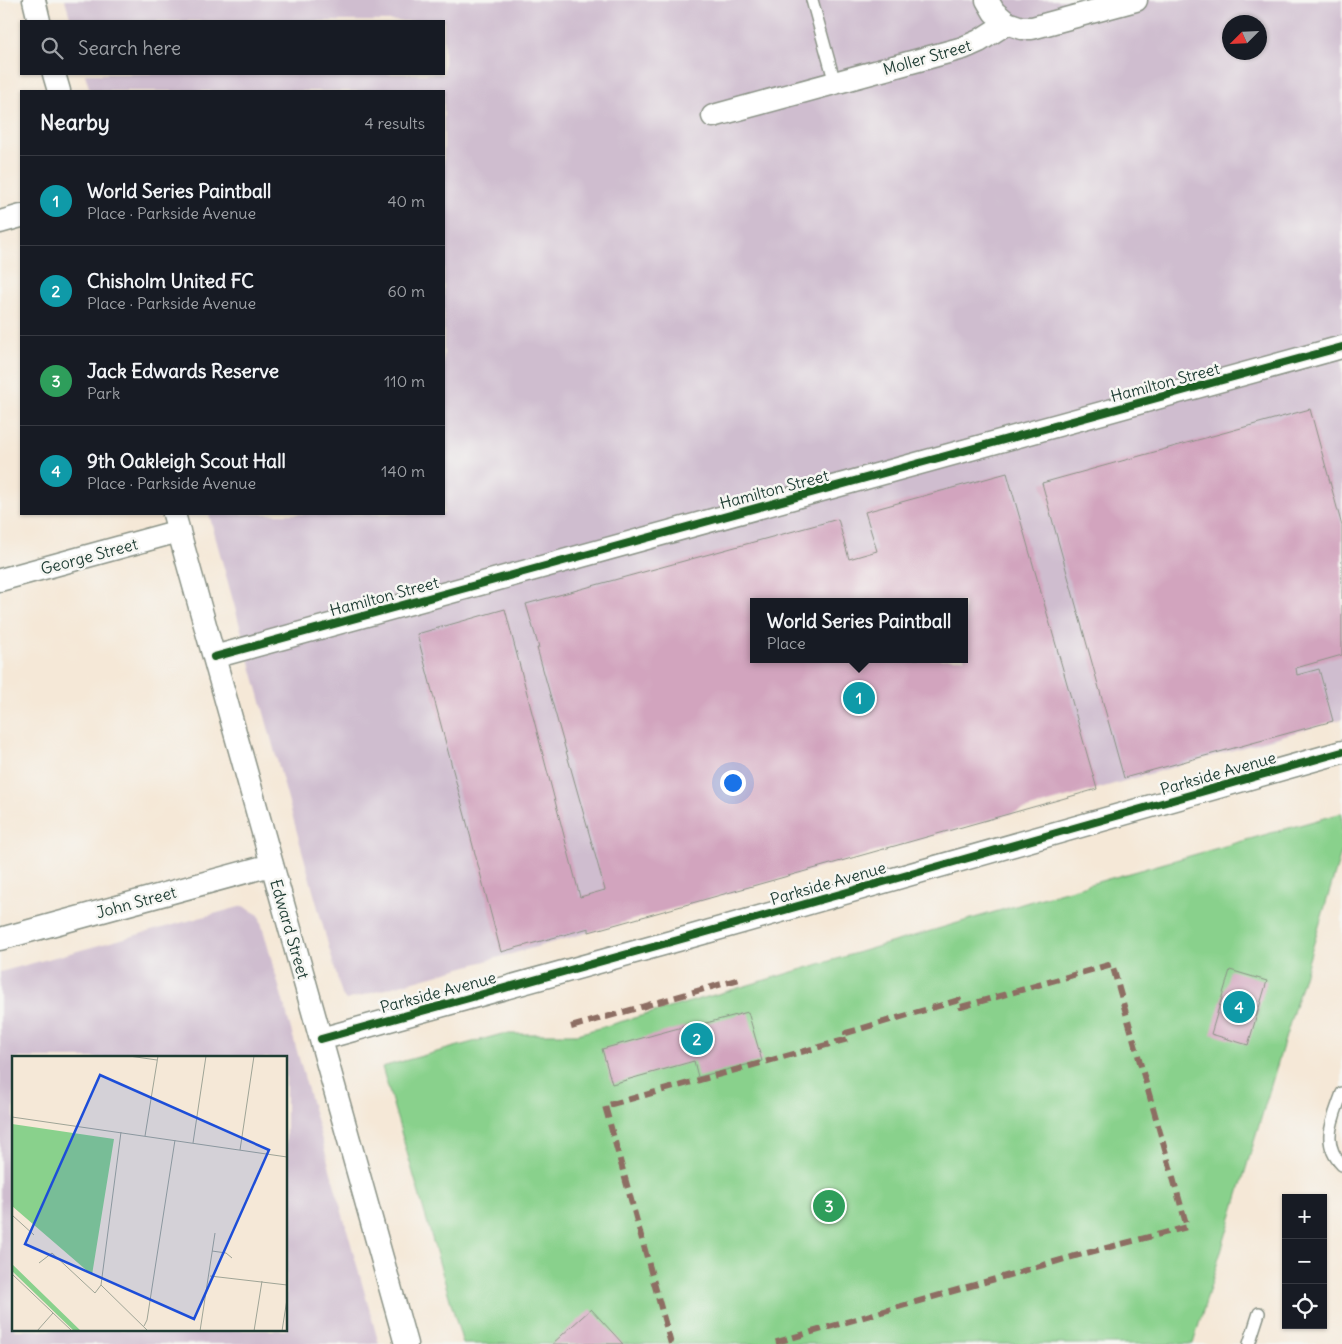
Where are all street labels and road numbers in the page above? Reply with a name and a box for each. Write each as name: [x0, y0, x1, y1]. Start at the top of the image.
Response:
street label: Moller Street: [881, 35, 974, 79]
street label: Hamilton Street: [1108, 358, 1222, 406]
street label: Hamilton Street: [717, 465, 831, 513]
street label: George Street: [38, 533, 140, 579]
street label: Hamilton Street: [327, 572, 441, 620]
street label: Parkside Avenue: [1158, 747, 1278, 799]
street label: Parkside Avenue: [768, 857, 888, 909]
street label: Edward Street: [266, 877, 314, 982]
street label: John Street: [94, 882, 179, 922]
street label: Parkside Avenue: [378, 967, 498, 1017]

